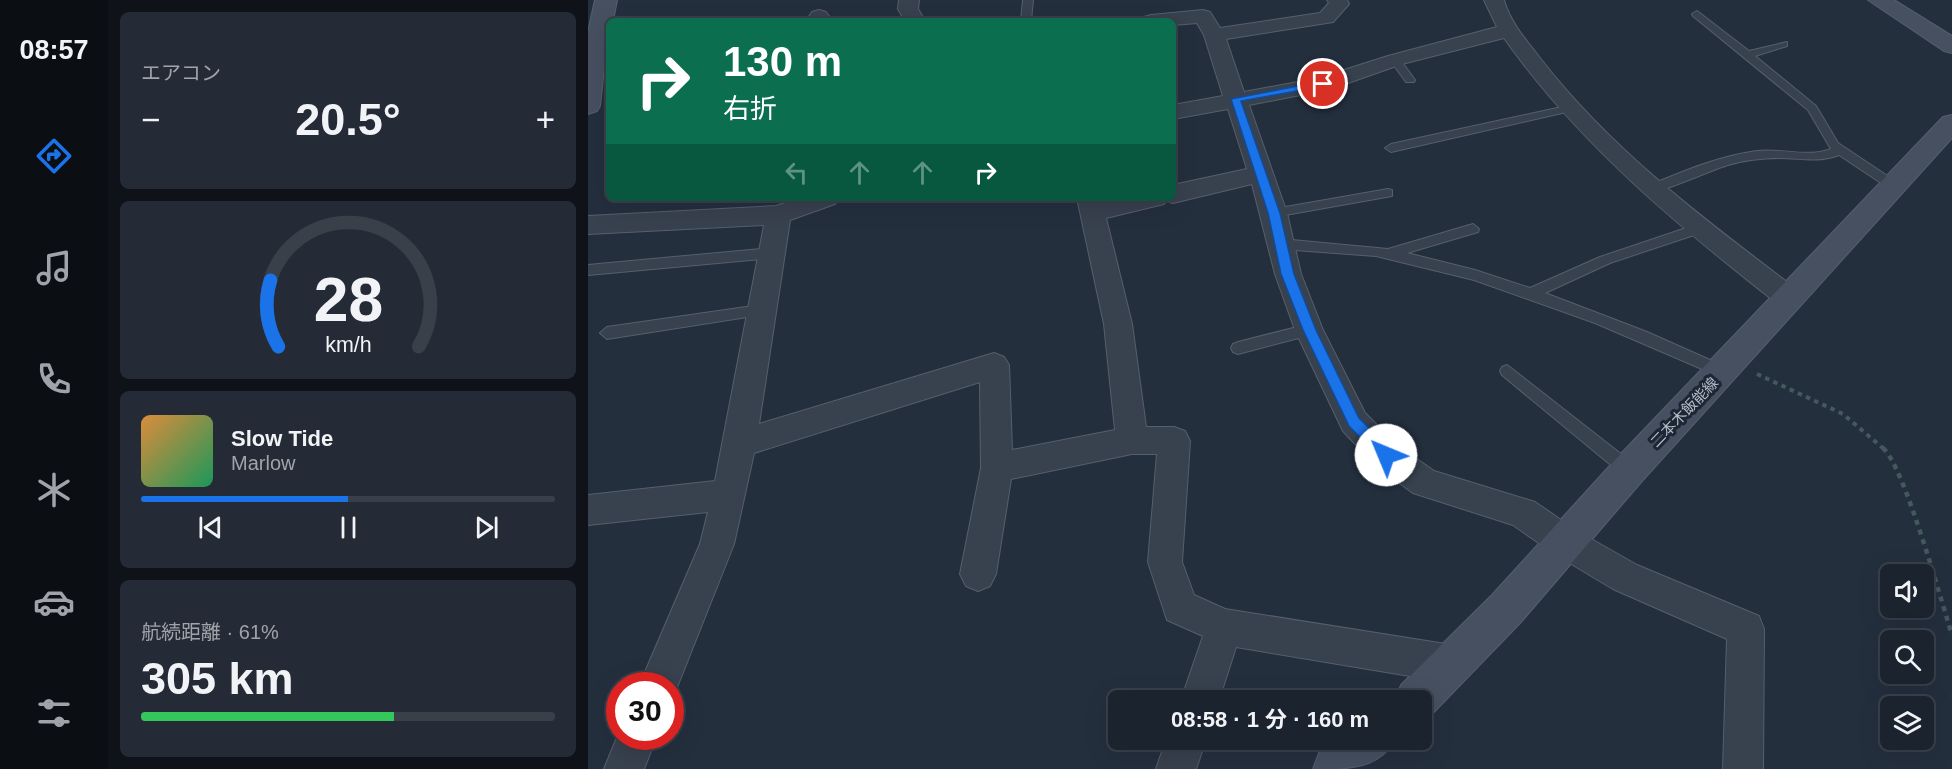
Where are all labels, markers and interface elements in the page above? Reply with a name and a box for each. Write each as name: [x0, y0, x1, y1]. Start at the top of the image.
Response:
text: 08:57: [19, 35, 89, 65]
text: 130 m: [723, 38, 842, 85]
icon: right: [624, 42, 702, 120]
pin: [1297, 58, 1348, 109]
text: エアコン: [141, 62, 221, 84]
icon: arrive: [1306, 67, 1339, 100]
text: 20.5°: [295, 94, 401, 145]
text: 右折: [723, 94, 777, 124]
text: −: [141, 101, 160, 138]
text: +: [536, 101, 555, 138]
icon: directions: [33, 135, 75, 177]
icon: left: [780, 156, 813, 189]
icon: ahead: [843, 156, 876, 189]
icon: ahead: [906, 156, 939, 189]
icon: right: [969, 156, 1002, 189]
icon: music: [33, 247, 75, 289]
text: 28: [313, 265, 383, 334]
text: km/h: [325, 333, 371, 357]
icon: phone: [33, 358, 75, 400]
street label: 二本木飯能線: [1647, 374, 1721, 450]
position arrow: [1354, 423, 1418, 487]
text: Slow Tide: [231, 426, 333, 451]
text: Marlow: [231, 452, 295, 474]
icon: climate: [33, 469, 75, 511]
icon: previous: [194, 511, 227, 544]
icon: pause: [332, 511, 365, 544]
icon: next: [470, 511, 503, 544]
map controls: [1880, 564, 1934, 750]
button: sound: [1880, 564, 1934, 618]
icon: car: [33, 581, 75, 623]
text: 航続距離 · 61%: [141, 621, 279, 643]
button: search: [1880, 630, 1934, 684]
text: 305 km: [141, 653, 294, 704]
speed limit sign: 30: [606, 672, 684, 750]
icon: filters: [33, 692, 75, 734]
button: layers: [1880, 696, 1934, 750]
text: 08:58 · 1 分 · 160 m: [1171, 707, 1369, 732]

